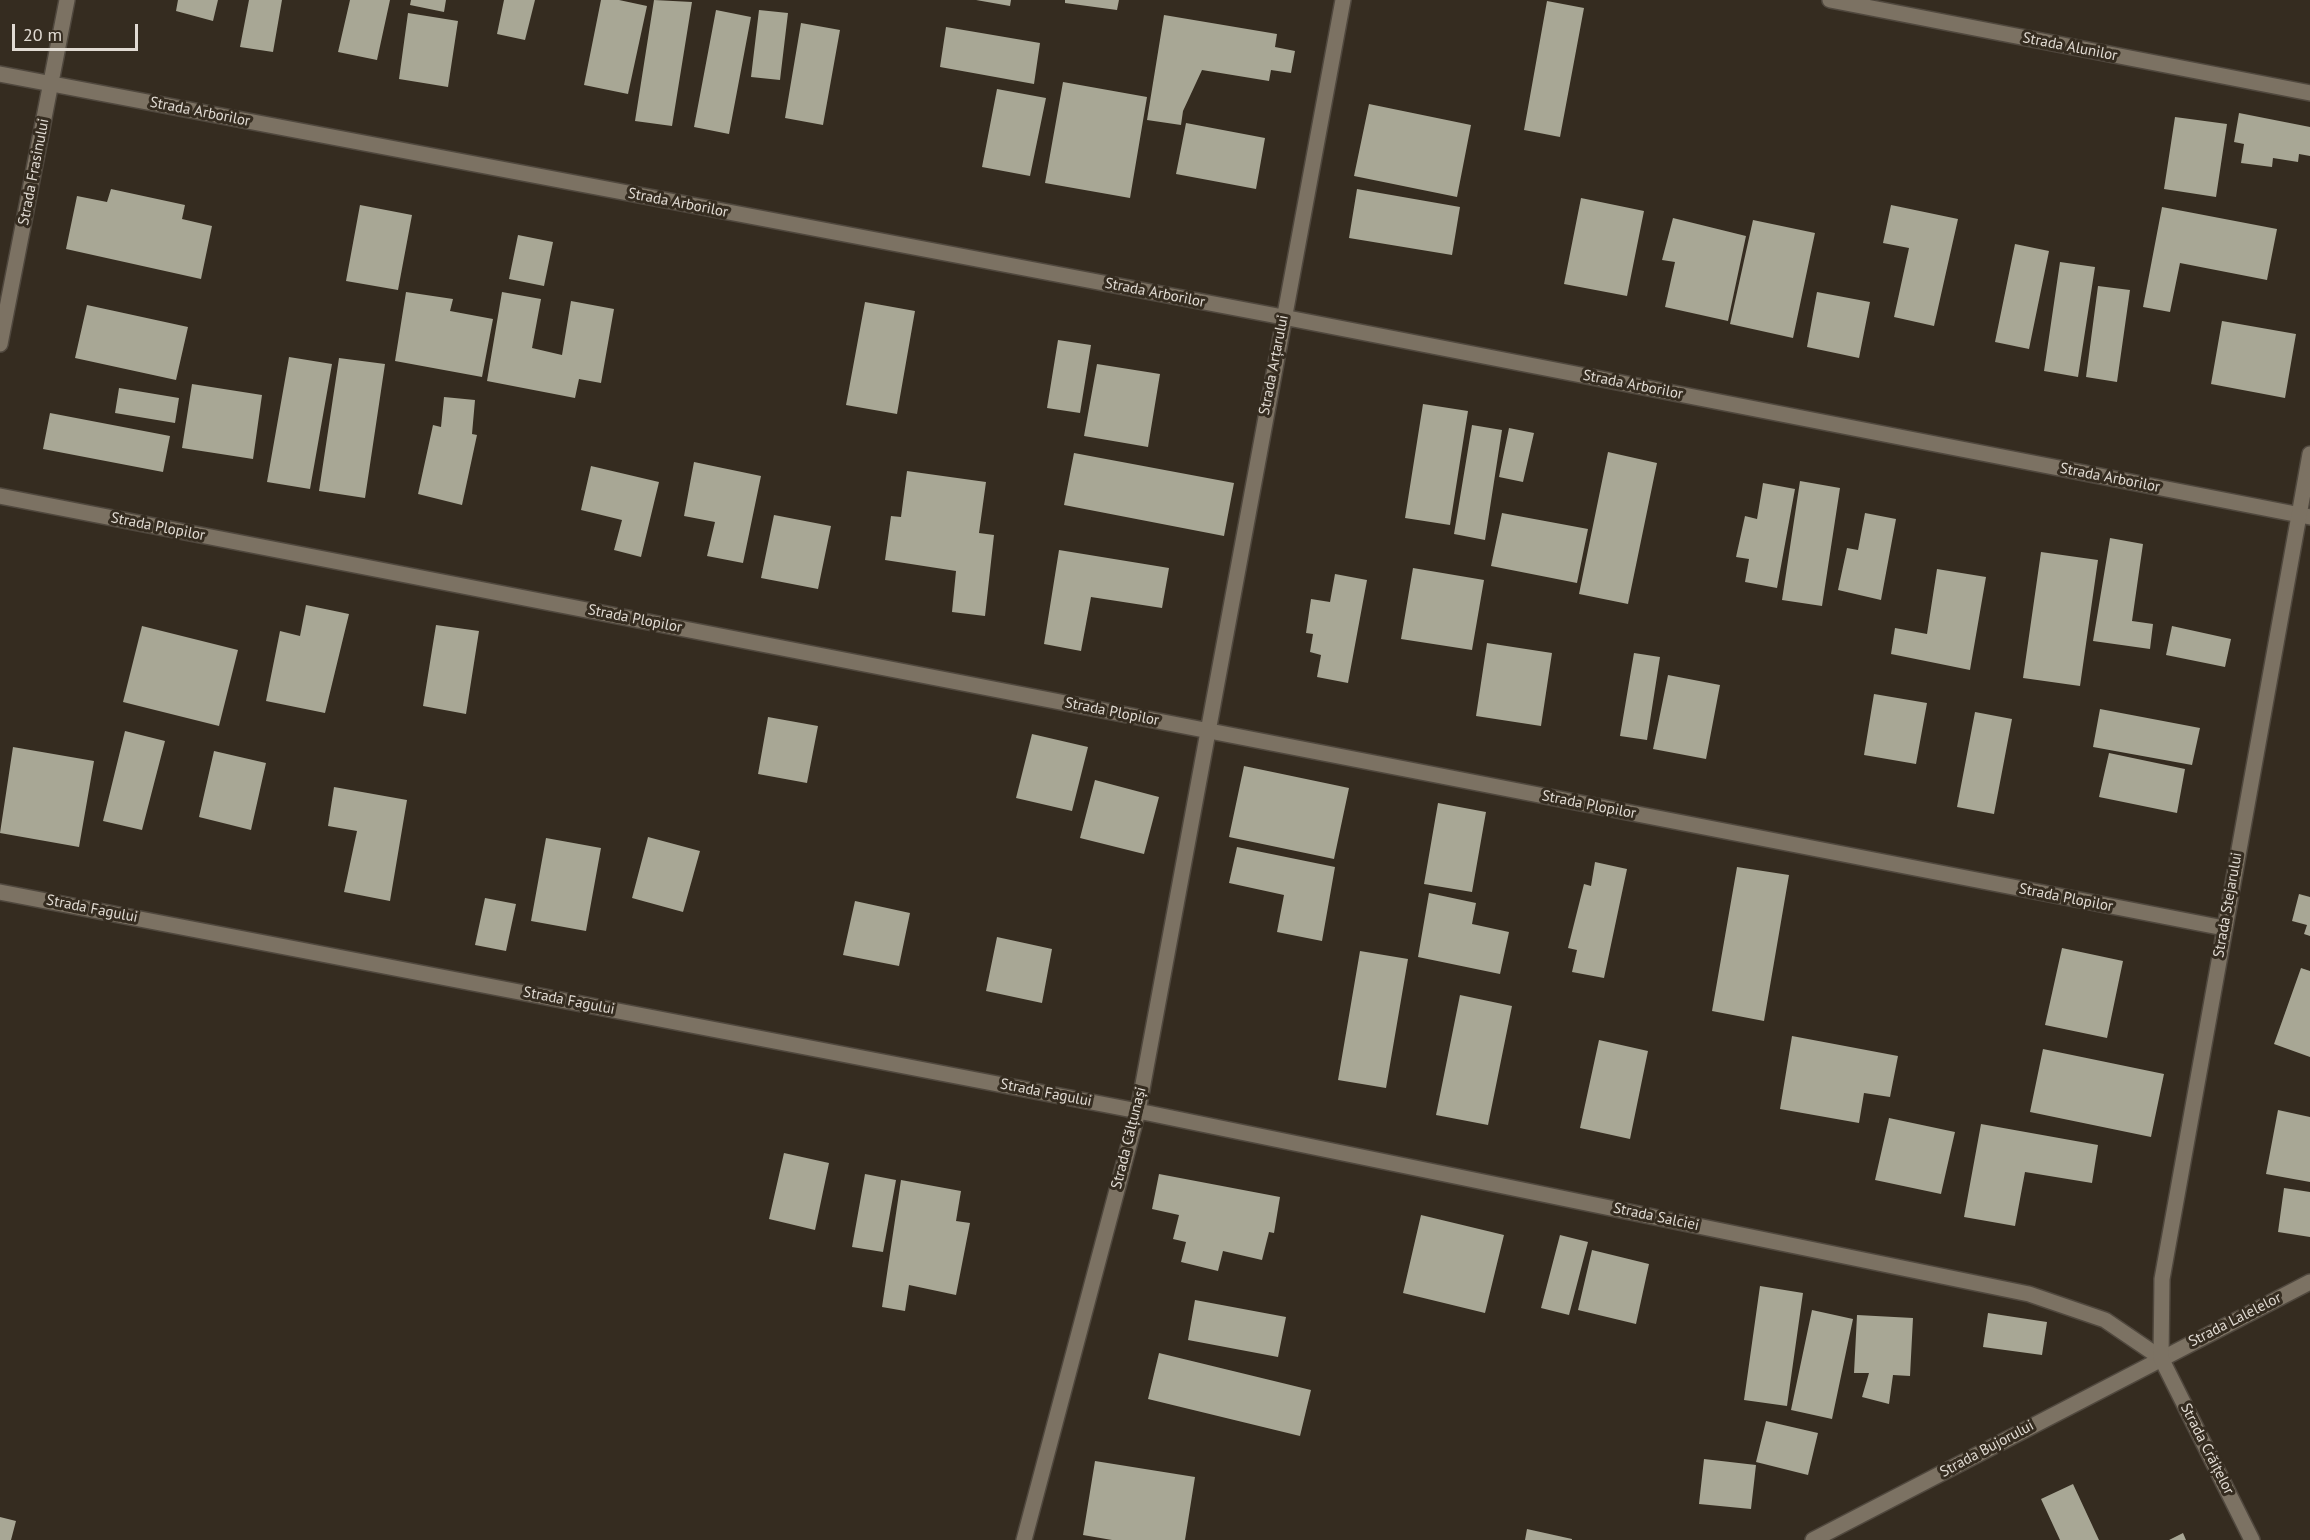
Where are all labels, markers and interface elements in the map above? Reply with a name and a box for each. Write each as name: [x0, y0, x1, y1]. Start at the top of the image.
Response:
scale bar: [15, 12, 141, 50]
text: 20 m: [23, 23, 62, 46]
street label: Strada Alunilor: [2021, 29, 2119, 65]
street label: Strada Arborilor: [148, 93, 252, 131]
street label: Strada Frasinului: [15, 117, 53, 227]
street label: Strada Arborilor: [626, 184, 730, 222]
street label: Strada Arborilor: [1103, 274, 1207, 312]
street label: Strada Arțarului: [1255, 313, 1293, 417]
street label: Strada Arborilor: [1581, 366, 1685, 404]
street label: Strada Arborilor: [2058, 459, 2162, 497]
street label: Strada Plopilor: [109, 509, 207, 545]
street label: Strada Plopilor: [586, 601, 684, 637]
street label: Strada Plopilor: [1063, 694, 1161, 730]
street label: Strada Plopilor: [1540, 787, 1638, 823]
street label: Strada Stejarului: [2210, 851, 2246, 959]
street label: Strada Plopilor: [2017, 880, 2115, 916]
street label: Strada Fagului: [45, 891, 139, 927]
street label: Strada Fagului: [522, 983, 616, 1019]
street label: Strada Fagului: [999, 1075, 1093, 1111]
street label: Strada Călțunași: [1108, 1085, 1150, 1191]
street label: Strada Salciei: [1611, 1199, 1701, 1235]
street label: Strada Lalelelor: [2186, 1289, 2284, 1351]
street label: Strada Crăițelor: [2176, 1400, 2238, 1498]
street label: Strada Bujorului: [1937, 1417, 2037, 1481]

